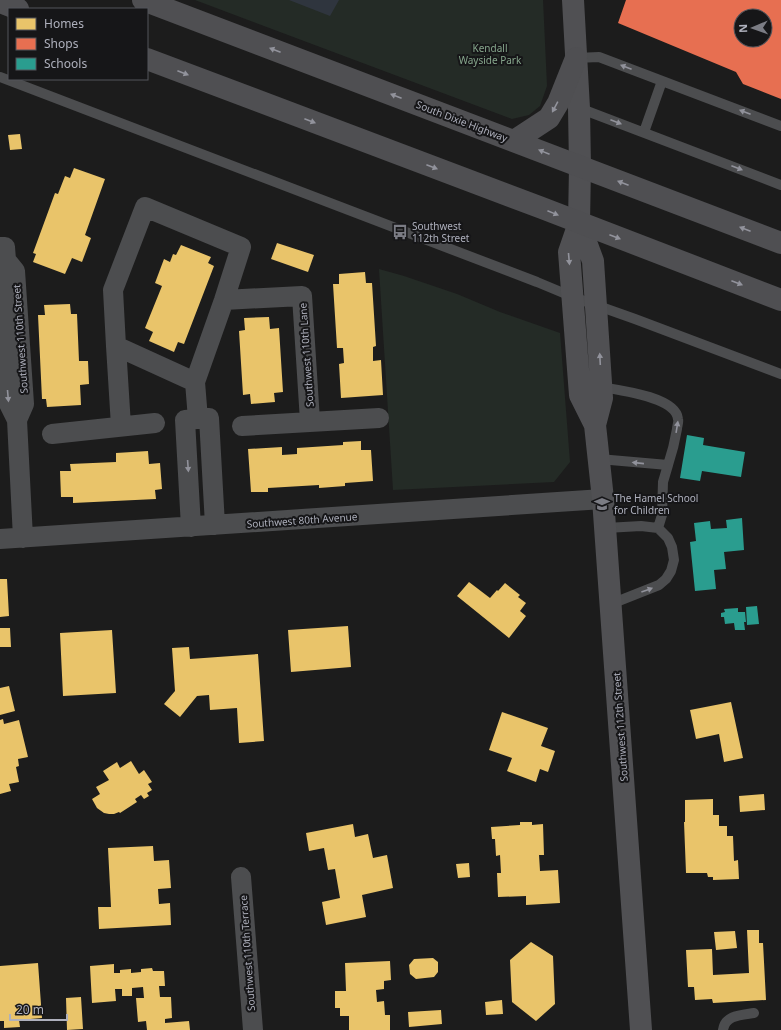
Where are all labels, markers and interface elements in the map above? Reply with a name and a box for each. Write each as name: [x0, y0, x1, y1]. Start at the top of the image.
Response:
legend: [8, 8, 148, 80]
north arrow: [733, 8, 773, 48]
text: Homes: [44, 15, 84, 32]
text: N: [735, 24, 750, 33]
text: Shops: [44, 35, 79, 52]
park label: Kendall Wayside Park: [459, 41, 522, 67]
one-way arrow: [268, 46, 280, 52]
text: Schools: [44, 55, 87, 72]
one-way arrow: [619, 64, 631, 70]
one-way arrow: [178, 70, 190, 76]
one-way arrow: [390, 93, 402, 99]
street label: South Dixie Highway: [414, 97, 511, 145]
one-way arrow: [552, 101, 559, 113]
one-way arrow: [738, 109, 750, 115]
one-way arrow: [305, 119, 317, 125]
one-way arrow: [610, 119, 622, 125]
one-way arrow: [537, 149, 549, 155]
one-way arrow: [426, 164, 438, 170]
one-way arrow: [732, 165, 744, 171]
one-way arrow: [617, 179, 629, 185]
one-way arrow: [548, 210, 560, 216]
place label: Southwest 112th Street: [412, 219, 470, 245]
bus stop icon: Southwest 112th Street: [391, 223, 409, 241]
one-way arrow: [738, 226, 750, 232]
one-way arrow: [610, 235, 622, 241]
one-way arrow: [566, 253, 573, 265]
one-way arrow: [731, 281, 743, 287]
street label: Southwest 110th Street: [9, 284, 31, 394]
street label: Southwest 110th Lane: [295, 302, 317, 407]
one-way arrow: [596, 353, 603, 365]
one-way arrow: [5, 390, 12, 402]
one-way arrow: [674, 421, 680, 434]
one-way arrow: [184, 460, 191, 472]
one-way arrow: [632, 460, 644, 466]
place label: The Hamel School for Children: [614, 491, 698, 517]
school or university icon: The Hamel School for Children: [593, 495, 611, 513]
street label: Southwest 80th Avenue: [246, 509, 358, 531]
one-way arrow: [642, 587, 654, 593]
street label: Southwest 112th Street: [609, 672, 631, 782]
street label: Southwest 110th Terrace: [236, 894, 258, 1011]
scale bar: [10, 996, 67, 1022]
text: 20 m: [16, 1001, 44, 1018]

